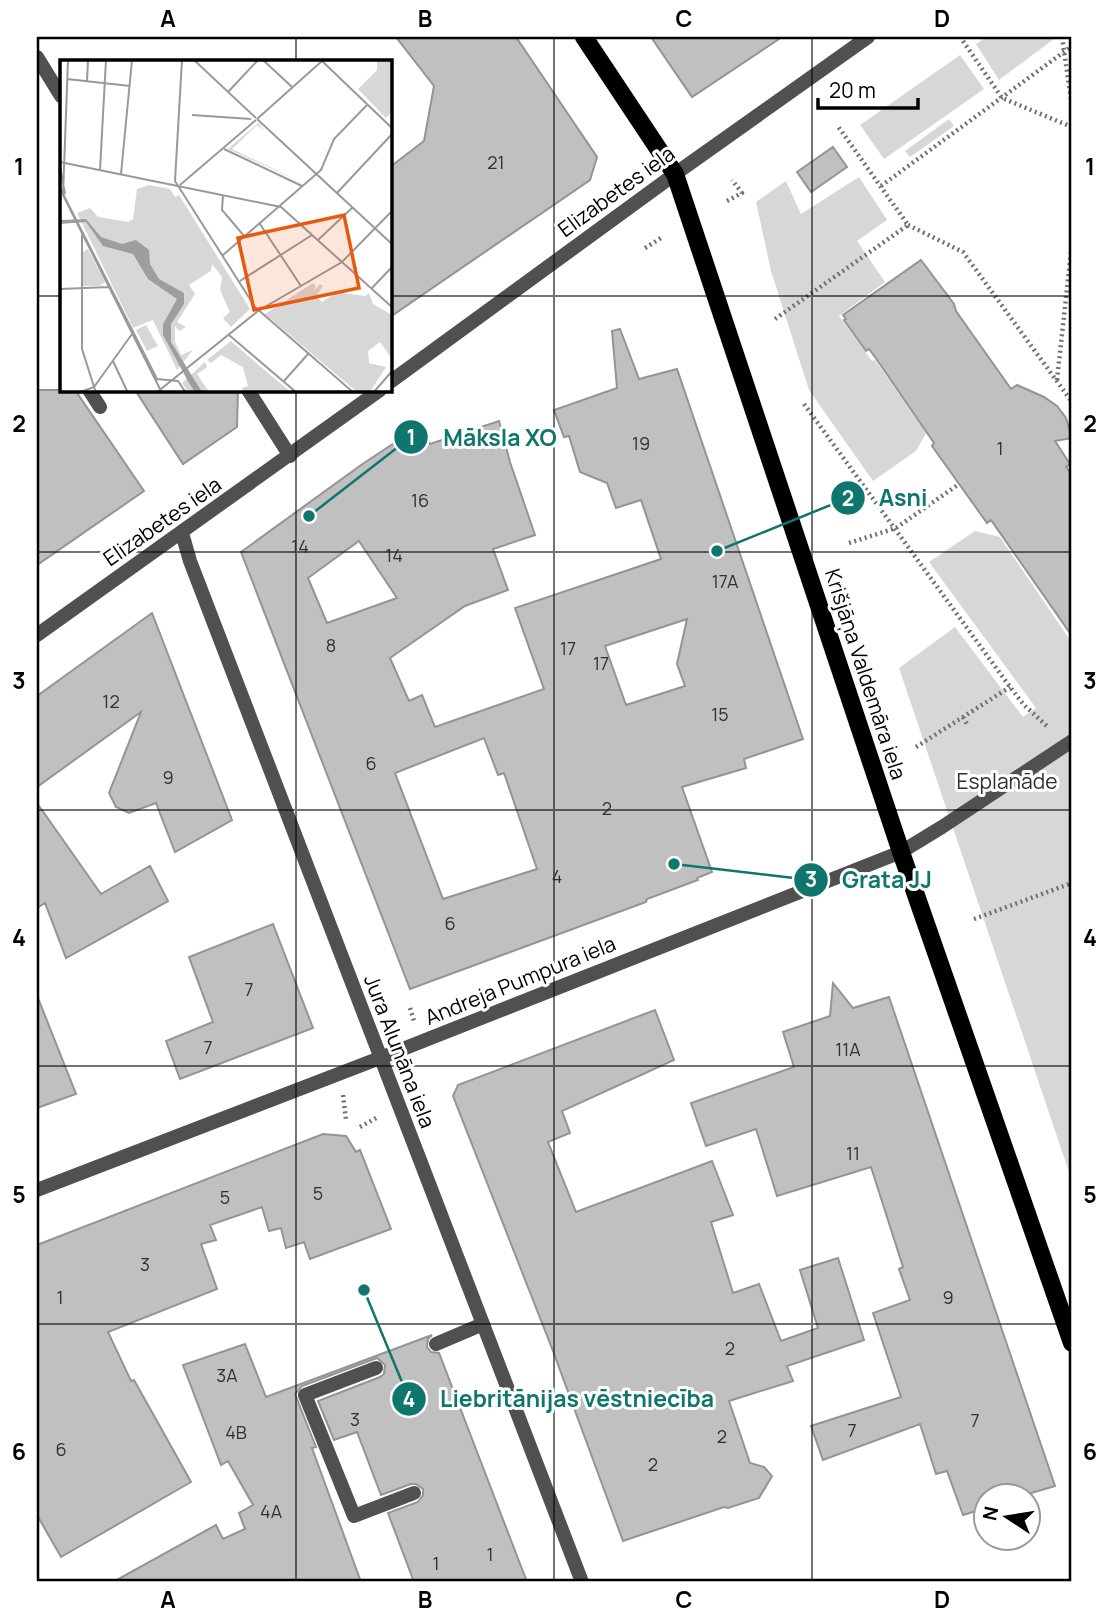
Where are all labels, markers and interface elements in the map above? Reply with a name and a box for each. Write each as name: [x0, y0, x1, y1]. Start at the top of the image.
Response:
text: A: [160, 2, 176, 34]
text: B: [418, 2, 432, 34]
text: C: [676, 2, 693, 34]
text: D: [934, 2, 950, 34]
inset map: [60, 60, 392, 392]
scale bar: [818, 66, 918, 110]
text: 20 m: [829, 76, 876, 104]
street label: Elizabetes iela: [552, 139, 680, 243]
text: 1: [14, 150, 24, 182]
house number: 21: [487, 150, 505, 174]
text: 1: [1085, 150, 1095, 182]
text: 2: [12, 407, 26, 439]
text: 2: [1083, 407, 1097, 439]
callout: Māksla XO: [394, 415, 570, 459]
text: Māksla XO: [443, 421, 557, 453]
text: 1: [406, 423, 416, 451]
house number: 19: [632, 431, 650, 455]
house number: 1: [996, 436, 1004, 460]
street label: Elizabetes iela: [97, 470, 227, 572]
callout: Asni: [830, 476, 942, 520]
text: Asni: [879, 481, 927, 513]
text: 2: [842, 484, 854, 512]
house number: 16: [411, 488, 429, 512]
house number: 14: [291, 534, 309, 558]
house number: 14: [385, 543, 403, 567]
street label: Krišjāņa Valdemāra iela: [819, 565, 913, 783]
house number: 17A: [712, 569, 739, 593]
house number: 8: [326, 633, 336, 657]
house number: 17: [560, 636, 576, 660]
house number: 17: [593, 651, 609, 675]
text: 3: [12, 664, 26, 696]
text: 3: [1083, 664, 1097, 696]
house number: 12: [102, 689, 120, 713]
house number: 15: [711, 702, 729, 726]
house number: 6: [365, 751, 377, 775]
house number: 9: [162, 765, 174, 789]
park label: Esplanāde: [957, 767, 1057, 795]
house number: 2: [602, 796, 612, 820]
callout: Grata JJ: [793, 858, 946, 902]
text: Grata JJ: [842, 863, 932, 895]
house number: 4: [552, 864, 562, 888]
text: 3: [805, 865, 817, 893]
house number: 6: [444, 911, 456, 935]
text: 4: [12, 921, 26, 953]
text: 4: [1083, 921, 1097, 953]
street label: Andreja Pumpura iela: [420, 929, 620, 1031]
street label: Jura Alunāna iela: [358, 970, 442, 1132]
house number: 7: [244, 977, 254, 1001]
house number: 7: [203, 1035, 213, 1059]
house number: 11A: [835, 1037, 861, 1061]
house number: 11: [846, 1141, 860, 1165]
text: 5: [12, 1178, 26, 1210]
text: 5: [1083, 1178, 1097, 1210]
house number: 5: [313, 1181, 323, 1205]
house number: 5: [220, 1185, 230, 1209]
house number: 3: [140, 1252, 150, 1276]
house number: 1: [56, 1285, 64, 1309]
house number: 9: [942, 1285, 954, 1309]
house number: 2: [725, 1336, 735, 1360]
house number: 3A: [216, 1363, 238, 1387]
callout: Liebritānijas vēstniecība: [392, 1377, 728, 1421]
text: Liebritānijas vēstniecība: [440, 1382, 714, 1414]
text: 4: [403, 1385, 415, 1413]
house number: 3: [350, 1407, 360, 1431]
house number: 7: [970, 1408, 980, 1432]
house number: 7: [847, 1418, 857, 1442]
house number: 4B: [225, 1420, 247, 1444]
house number: 2: [717, 1424, 727, 1448]
text: 6: [12, 1435, 26, 1467]
text: 6: [1083, 1435, 1097, 1467]
house number: 6: [55, 1437, 67, 1461]
house number: 2: [648, 1452, 658, 1476]
north arrow: [972, 1482, 1042, 1552]
house number: 4A: [260, 1499, 283, 1523]
text: N: [976, 1504, 1005, 1523]
house number: 1: [486, 1542, 494, 1566]
house number: 1: [432, 1551, 440, 1575]
text: A: [160, 1583, 176, 1615]
text: B: [418, 1583, 432, 1615]
text: C: [676, 1583, 693, 1615]
text: D: [934, 1583, 950, 1615]

